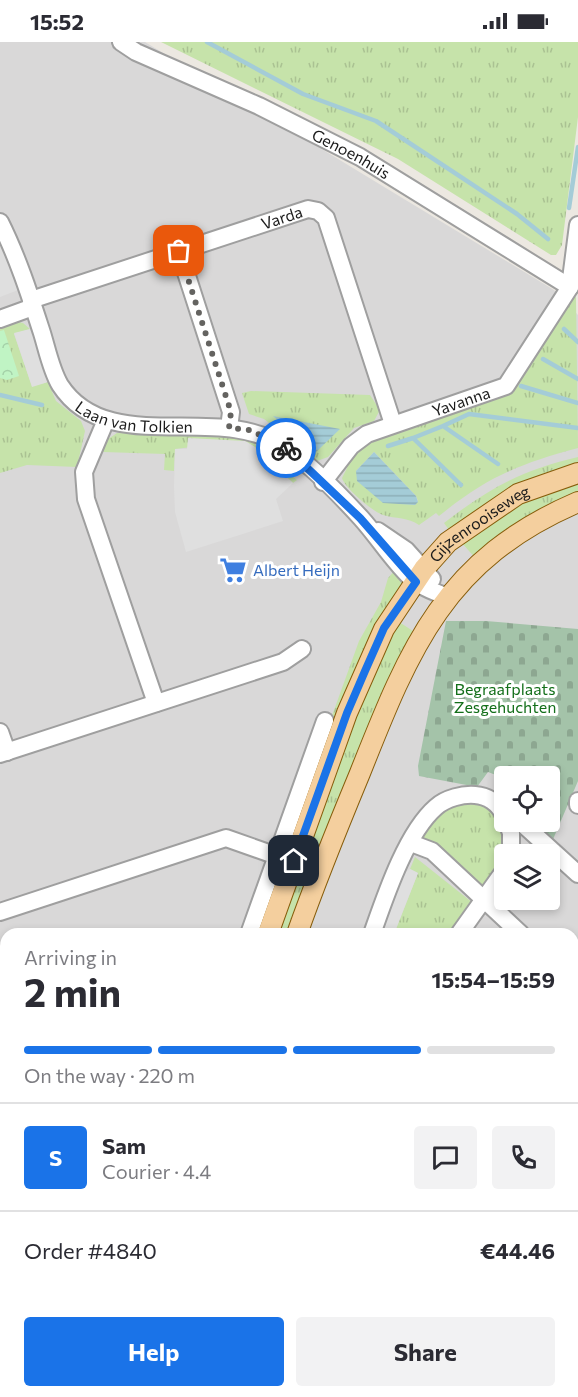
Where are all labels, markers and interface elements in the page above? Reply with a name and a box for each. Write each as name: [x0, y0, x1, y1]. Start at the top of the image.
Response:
text: 15:52: [30, 8, 84, 35]
street label: Genoenhuis: [309, 124, 394, 182]
street label: Varda: [259, 202, 305, 233]
pin: [153, 225, 204, 276]
icon: bag: [162, 234, 195, 267]
street label: Yavanna: [429, 382, 492, 420]
street label: Laan van Tolkien: [72, 396, 193, 436]
courier: [256, 418, 316, 478]
icon: bike: [270, 432, 303, 465]
street label: Gijzenrooiseweg: [425, 481, 532, 566]
supermarket icon: Albert Heijn: [218, 555, 248, 585]
place label: Albert Heijn: [253, 560, 340, 579]
park label: Begraafplaats Zesgehuchten: [454, 679, 556, 716]
map controls: [494, 766, 560, 910]
button: locate: [494, 766, 560, 832]
pin: [268, 835, 319, 886]
icon: home: [277, 844, 310, 877]
button: layers: [494, 844, 560, 910]
text: Arriving in: [24, 945, 117, 969]
text: 15:54–15:59: [432, 966, 555, 993]
text: 2 min: [24, 967, 121, 1015]
text: On the way · 220 m: [24, 1063, 195, 1087]
button: chat: [414, 1126, 477, 1189]
button: phone: [492, 1126, 555, 1189]
text: Sam: [102, 1132, 146, 1159]
text: S: [49, 1144, 62, 1171]
text: Courier · 4.4: [102, 1159, 211, 1183]
text: Order #4840: [24, 1237, 157, 1264]
text: €44.46: [480, 1237, 555, 1264]
button: Help: [24, 1317, 284, 1386]
button: Share: [296, 1317, 555, 1386]

